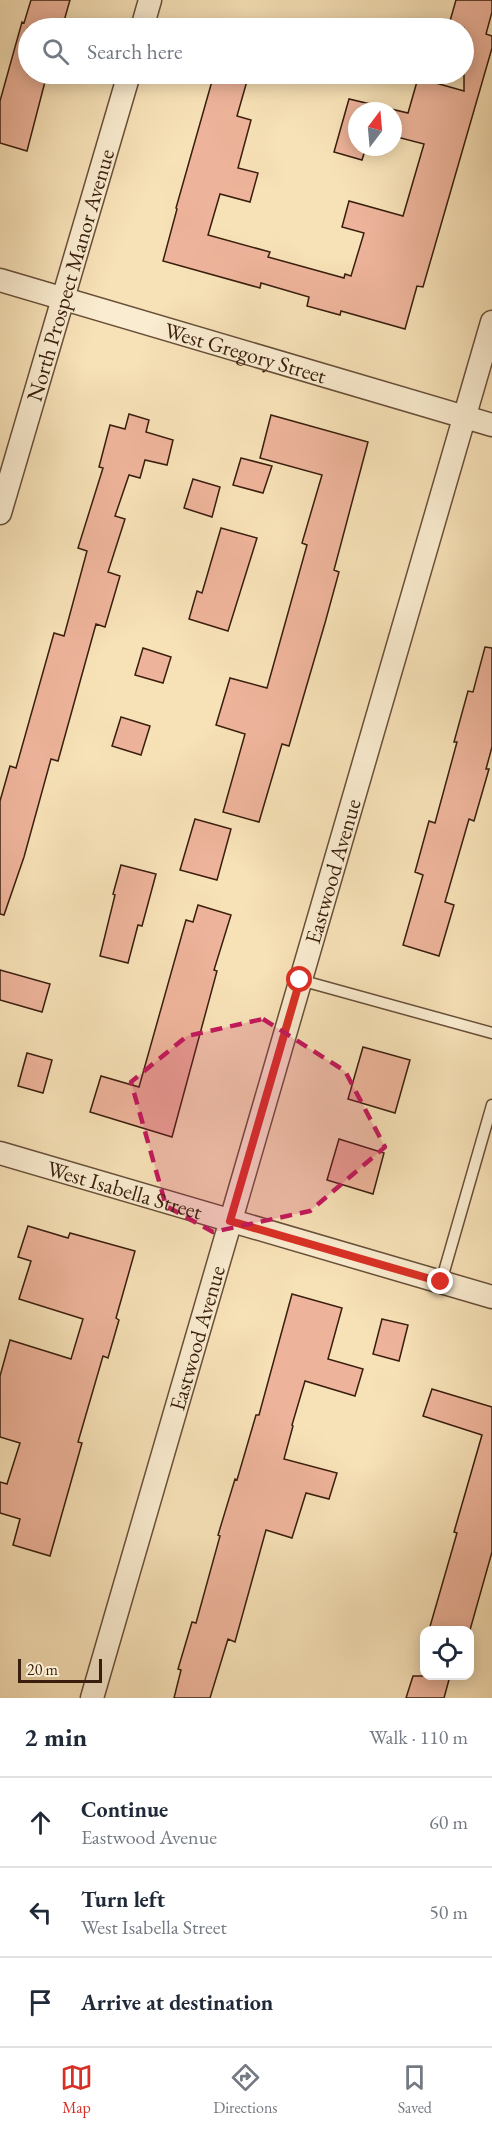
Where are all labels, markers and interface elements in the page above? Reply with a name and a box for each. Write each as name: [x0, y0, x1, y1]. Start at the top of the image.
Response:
search box: [18, 18, 474, 84]
icon: search: [39, 35, 72, 68]
text: Search here: [87, 37, 182, 66]
north arrow: [348, 102, 402, 156]
street label: North Prospect Manor Avenue: [19, 145, 121, 405]
street label: West Gregory Street: [161, 315, 330, 390]
street label: Eastwood Avenue: [298, 795, 367, 947]
route start: [286, 966, 312, 992]
street label: West Isabella Street: [44, 1153, 206, 1226]
street label: Eastwood Avenue: [162, 1262, 232, 1414]
route end: [427, 1268, 453, 1294]
map controls: [420, 1626, 474, 1680]
button: locate: [420, 1626, 474, 1680]
scale bar: [18, 1656, 102, 1684]
text: 20 m: [27, 1659, 58, 1680]
text: 2 min: [24, 1720, 87, 1754]
text: Walk · 110 m: [369, 1724, 468, 1750]
text: Continue: [81, 1795, 168, 1824]
icon: ahead: [24, 1806, 57, 1839]
text: 60 m: [429, 1809, 468, 1835]
text: Eastwood Avenue: [81, 1824, 217, 1850]
text: Turn left: [81, 1885, 165, 1914]
icon: left: [24, 1896, 57, 1929]
text: 50 m: [429, 1899, 468, 1925]
text: West Isabella Street: [81, 1914, 227, 1940]
icon: arrive: [24, 1986, 57, 2019]
text: Arrive at destination: [81, 1988, 273, 2017]
tab: Map: [60, 2061, 93, 2118]
tab: Directions: [213, 2061, 278, 2118]
tab: Saved: [398, 2061, 432, 2118]

